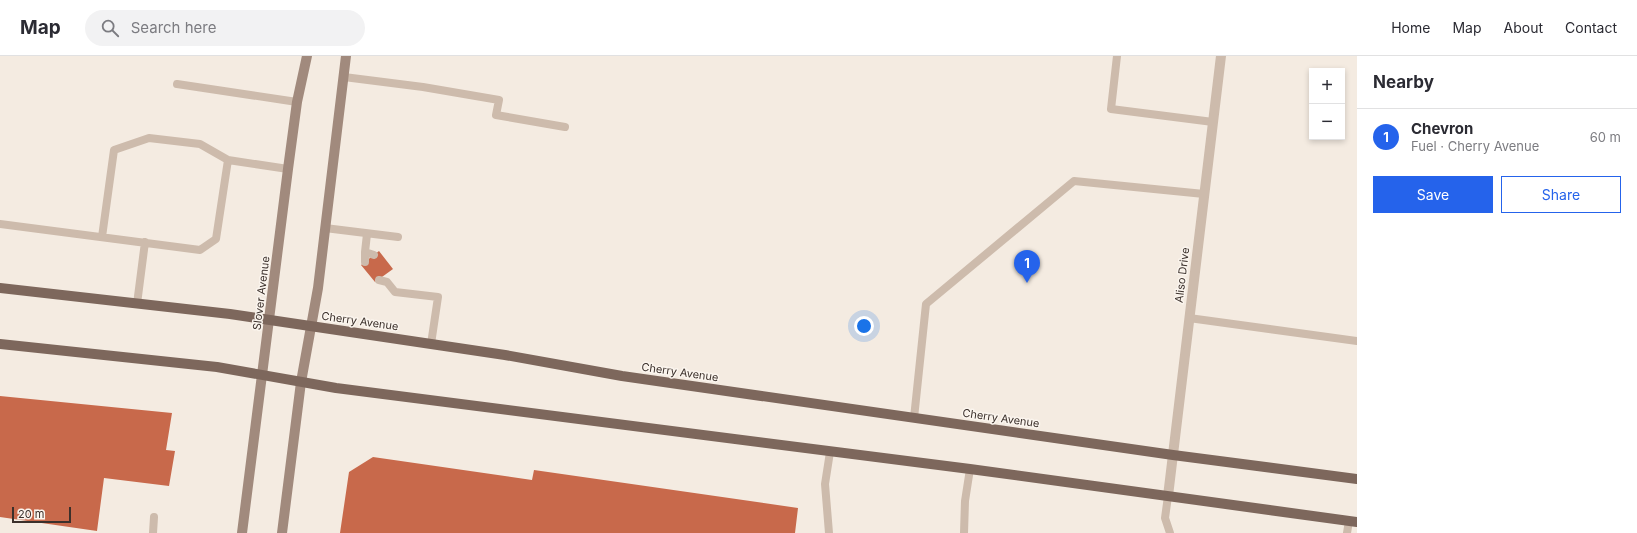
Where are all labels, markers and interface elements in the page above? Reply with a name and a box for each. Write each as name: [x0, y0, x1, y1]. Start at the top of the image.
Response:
search box: [85, 10, 365, 46]
text: Map: [20, 16, 61, 39]
icon: search: [99, 17, 121, 39]
text: Search here: [131, 18, 216, 37]
text: Home: [1391, 19, 1430, 36]
text: Map: [1452, 19, 1482, 36]
text: About: [1504, 19, 1543, 36]
text: Contact: [1565, 19, 1617, 36]
map controls: [1309, 68, 1345, 140]
button: +: [1309, 68, 1345, 104]
text: Nearby: [1373, 72, 1434, 92]
button: −: [1309, 104, 1345, 140]
text: Chevron: [1411, 119, 1473, 138]
text: 1: [1383, 129, 1389, 145]
text: 60 m: [1590, 129, 1621, 145]
text: Fuel · Cherry Avenue: [1411, 138, 1539, 154]
button: Save: [1373, 176, 1493, 213]
button: Share: [1501, 176, 1621, 213]
street label: Aliso Drive: [1172, 246, 1192, 304]
pin: 1: [1014, 250, 1040, 283]
street label: Slover Avenue: [250, 255, 272, 331]
street label: Cherry Avenue: [321, 309, 399, 333]
your location: [854, 316, 874, 336]
street label: Cherry Avenue: [641, 360, 719, 384]
street label: Cherry Avenue: [962, 406, 1040, 430]
scale bar: [12, 505, 71, 524]
text: 20 m: [18, 507, 44, 521]

